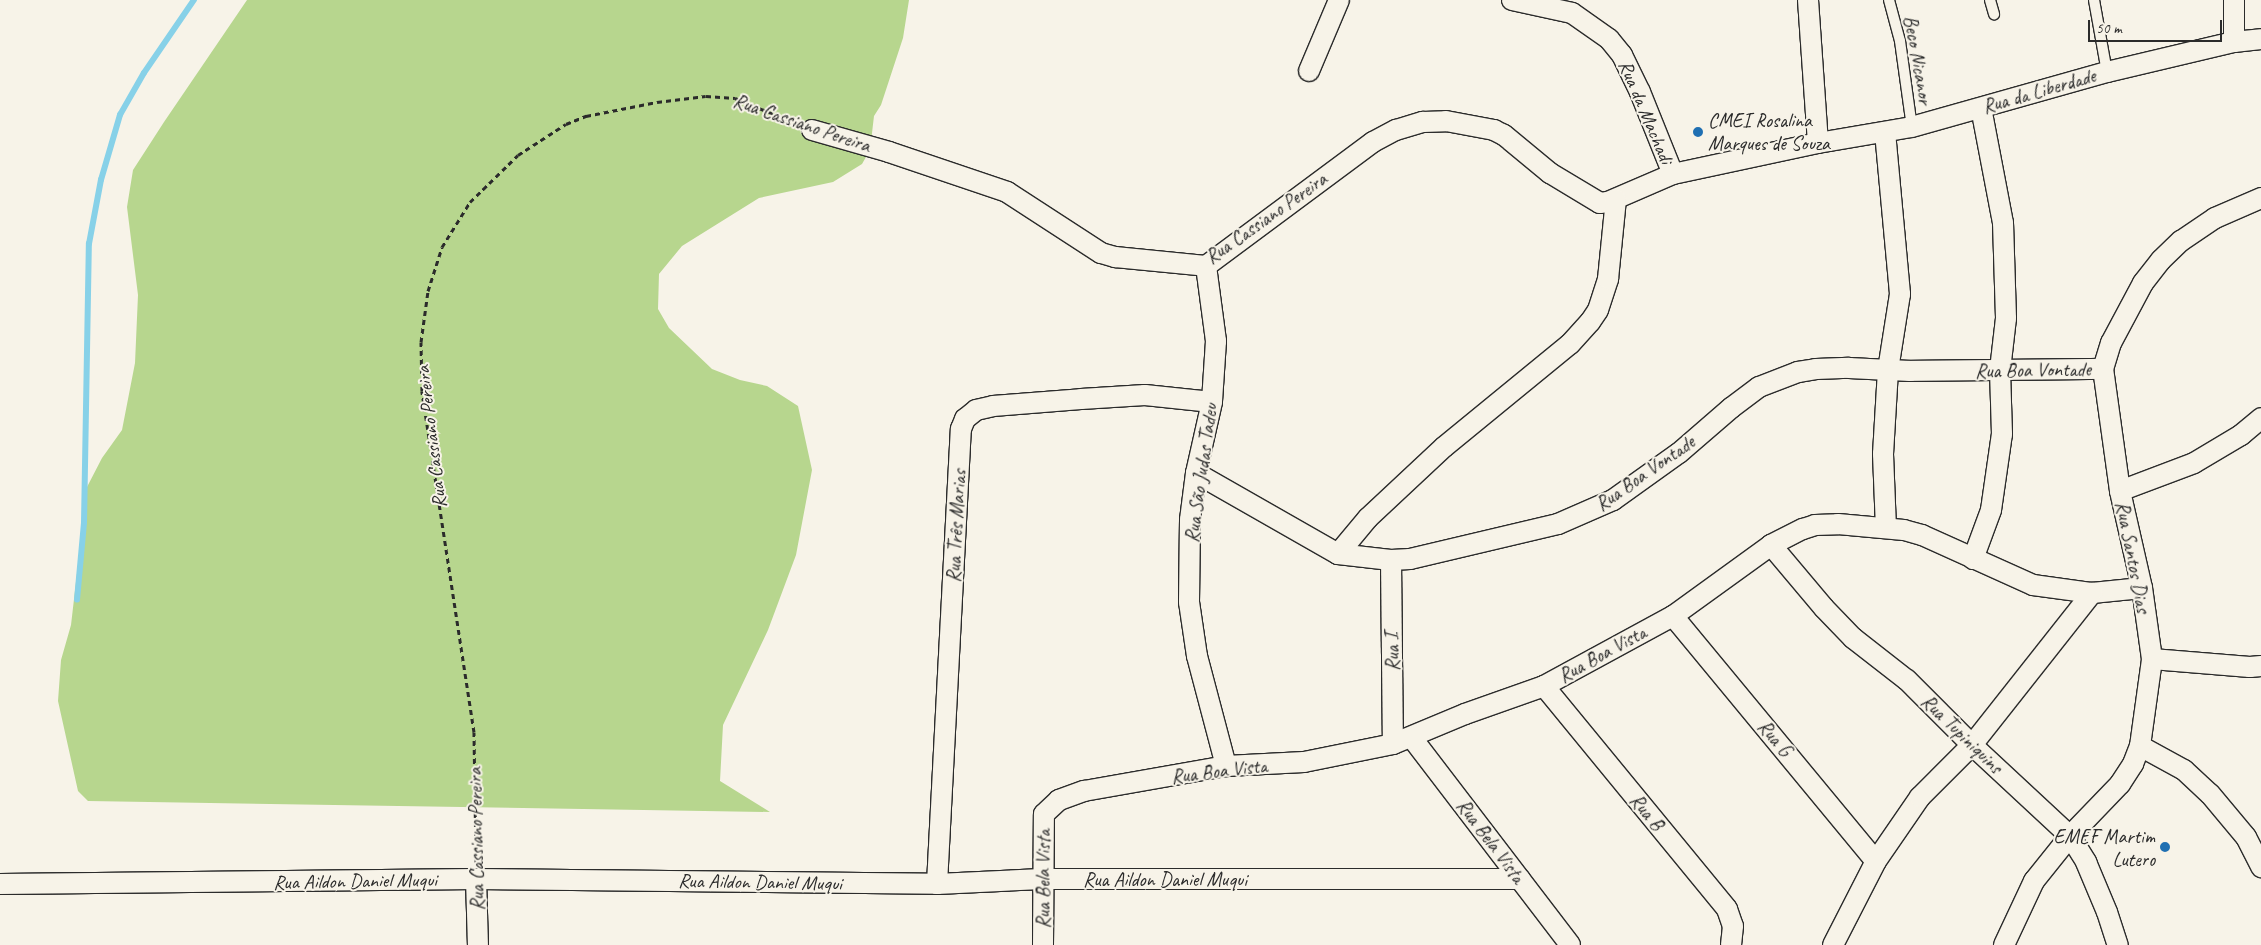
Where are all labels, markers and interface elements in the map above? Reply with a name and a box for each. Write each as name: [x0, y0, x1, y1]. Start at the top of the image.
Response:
scale bar: [2091, 10, 2225, 42]
street label: Beco Nicanor: [1898, 13, 1938, 107]
text: 50 m: [2096, 19, 2122, 38]
street label: Rua da Machadi: [1613, 56, 1679, 168]
street label: Rua da Liberdade: [1979, 63, 2099, 119]
street label: Rua Cassiano Pereira: [730, 88, 874, 158]
place label: CMEI Rosalina Marques de Souza: [1708, 108, 1829, 155]
marker: CMEI Rosalina Marques de Souza: [1692, 126, 1704, 138]
street label: Rua Cassiano Pereira: [1200, 167, 1332, 269]
street label: Rua Boa Vontade: [1975, 357, 2091, 383]
street label: Rua Cassiano Pereira: [410, 364, 452, 510]
street label: Rua São Judas Tadeu: [1179, 402, 1223, 544]
street label: Rua Boa Vontade: [1591, 430, 1699, 516]
street label: Rua Três Marias: [941, 469, 971, 583]
street label: Rua Santos Dias: [2110, 499, 2156, 615]
street label: Rua Boa Vista: [1554, 620, 1650, 688]
street label: Rua I: [1380, 633, 1404, 671]
street label: Rua Tupiniquins: [1916, 689, 2008, 779]
street label: Rua G: [1753, 715, 1797, 761]
street label: Rua Boa Vista: [1170, 753, 1268, 789]
street label: Rua Cassiano Pereira: [463, 767, 489, 911]
street label: Rua B: [1625, 789, 1669, 835]
street label: Rua Bela Vista: [1452, 794, 1530, 888]
place label: EMEF Martim Lutero: [2054, 824, 2155, 871]
street label: Rua Bela Vista: [1031, 830, 1055, 928]
marker: EMEF Martim Lutero: [2159, 841, 2171, 853]
street label: Rua Aildon Daniel Muqui: [1083, 867, 1247, 891]
street label: Rua Aildon Daniel Muqui: [273, 868, 437, 894]
street label: Rua Aildon Daniel Muqui: [678, 869, 842, 895]

